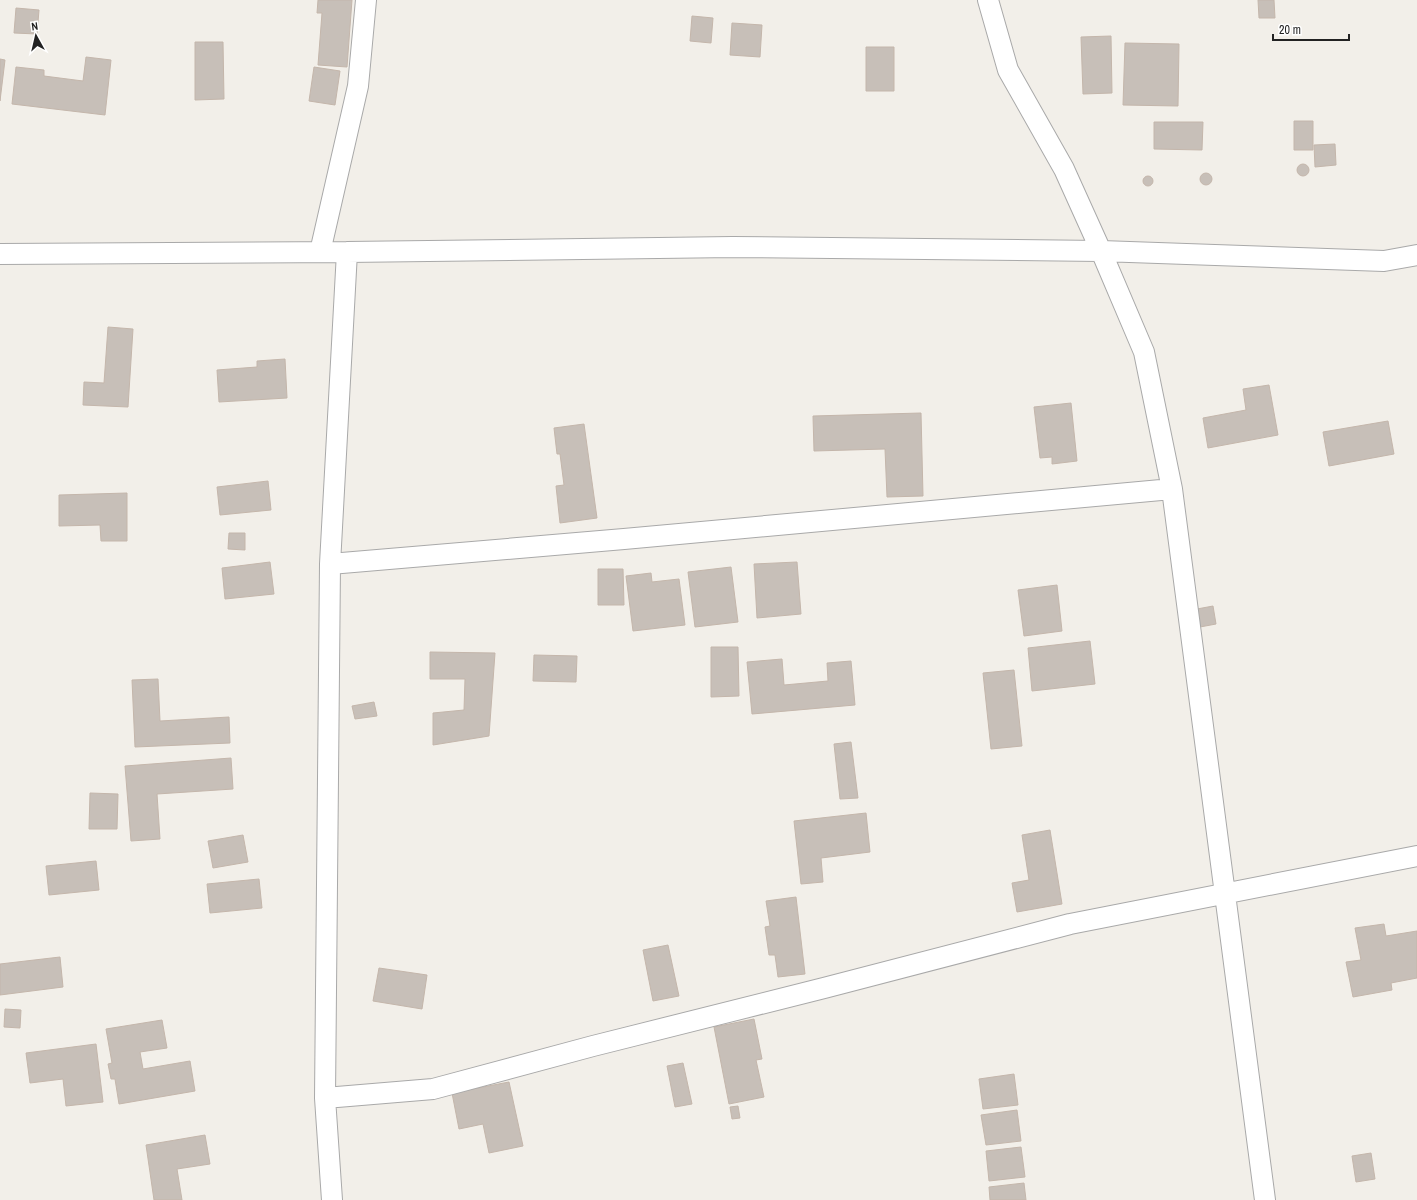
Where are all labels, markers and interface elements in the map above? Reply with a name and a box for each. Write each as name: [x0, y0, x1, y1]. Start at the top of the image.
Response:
north arrow: [16, 16, 56, 56]
scale bar: [1273, 16, 1349, 42]
text: N: [30, 19, 39, 33]
text: 20 m: [1279, 22, 1301, 38]

